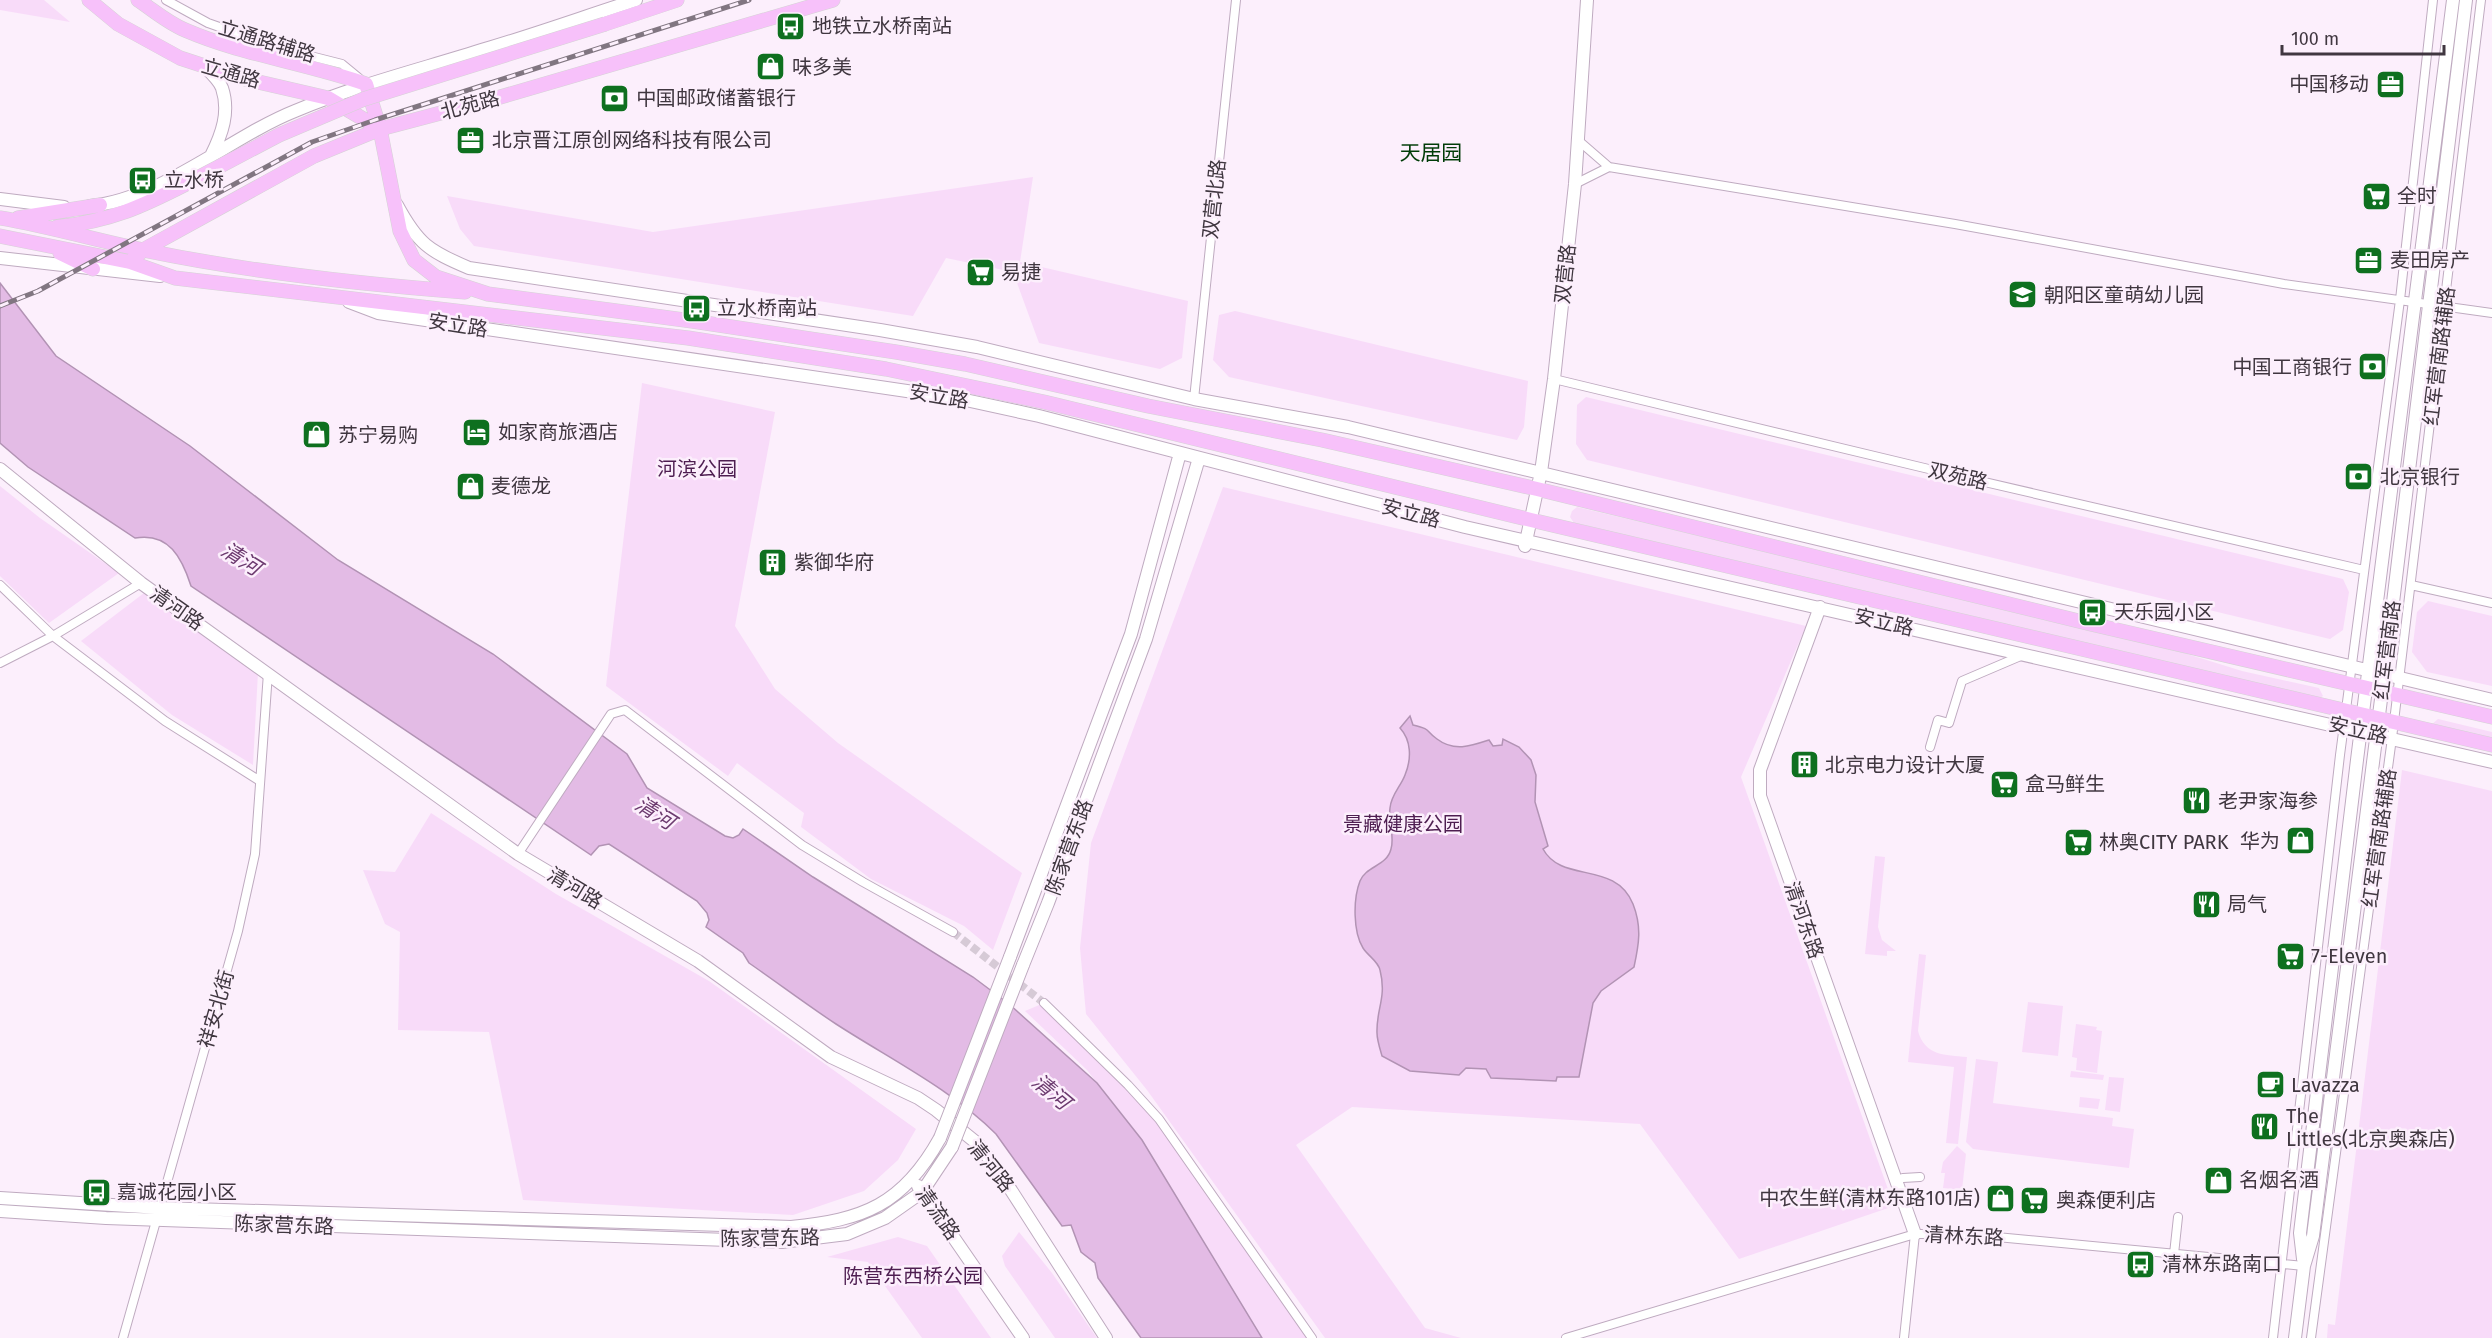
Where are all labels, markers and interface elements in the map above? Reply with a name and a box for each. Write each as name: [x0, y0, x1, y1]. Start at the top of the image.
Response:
bus stop icon: 地铁立水桥南站: [775, 10, 807, 42]
place label: 地铁立水桥南站: [812, 14, 952, 38]
street label: 立通路辅路: [216, 15, 318, 67]
scale bar: [2282, 18, 2444, 56]
text: 100 m: [2291, 28, 2339, 50]
shop icon: 味多美: [755, 51, 787, 83]
street label: 立通路: [199, 53, 263, 93]
place label: 味多美: [792, 55, 852, 79]
office icon: 中国移动: [2374, 68, 2406, 100]
place label: 中国移动: [2289, 72, 2369, 96]
bank icon: 中国邮政储蓄银行: [599, 82, 631, 114]
street label: 北苑路: [438, 86, 502, 124]
place label: 中国邮政储蓄银行: [636, 86, 796, 110]
office icon: 北京晋江原创网络科技有限公司: [455, 124, 487, 156]
place label: 北京晋江原创网络科技有限公司: [492, 128, 772, 152]
district label: 天居园: [1400, 140, 1463, 166]
street label: 双营北路: [1198, 158, 1230, 240]
bus stop icon: 立水桥: [127, 164, 159, 196]
place label: 立水桥: [164, 168, 224, 192]
supermarket icon: 全时: [2360, 180, 2392, 212]
place label: 全时: [2397, 184, 2437, 208]
street label: 双营路: [1550, 243, 1580, 305]
office icon: 麦田房产: [2353, 244, 2385, 276]
place label: 麦田房产: [2390, 248, 2470, 272]
supermarket icon: 易捷: [964, 256, 996, 288]
place label: 易捷: [1001, 260, 1041, 284]
school or university icon: 朝阳区童萌幼儿园: [2007, 279, 2039, 311]
place label: 朝阳区童萌幼儿园: [2044, 283, 2204, 307]
street label: 红军营南路辅路: [2419, 285, 2459, 427]
bus stop icon: 立水桥南站: [680, 292, 712, 324]
place label: 立水桥南站: [717, 296, 817, 320]
street label: 安立路: [426, 308, 490, 342]
bank icon: 中国工商银行: [2357, 351, 2389, 383]
place label: 中国工商银行: [2232, 355, 2352, 379]
street label: 安立路: [907, 379, 971, 413]
hotel icon: 如家商旅酒店: [461, 416, 493, 448]
shop icon: 苏宁易购: [301, 419, 333, 451]
place label: 如家商旅酒店: [498, 420, 618, 444]
place label: 苏宁易购: [338, 423, 418, 447]
park label: 河滨公园: [657, 457, 737, 481]
street label: 双苑路: [1926, 458, 1990, 494]
bank icon: 北京银行: [2343, 461, 2375, 493]
place label: 北京银行: [2380, 465, 2460, 489]
shop icon: 麦德龙: [454, 470, 486, 502]
place label: 麦德龙: [491, 474, 551, 498]
street label: 安立路: [1379, 494, 1443, 532]
water label: 清河: [216, 537, 269, 583]
building icon: 紫御华府: [757, 546, 789, 578]
place label: 紫御华府: [794, 550, 874, 574]
street label: 清河路: [146, 581, 208, 635]
bus stop icon: 天乐园小区: [2077, 596, 2109, 628]
street label: 红军营南路: [2369, 599, 2405, 701]
place label: 天乐园小区: [2114, 600, 2214, 624]
street label: 安立路: [1852, 604, 1916, 640]
street label: 安立路: [2326, 712, 2390, 748]
building icon: 北京电力设计大厦: [1788, 749, 1820, 781]
place label: 北京电力设计大厦: [1825, 753, 1985, 777]
street label: 红军营南路辅路: [2357, 767, 2401, 909]
supermarket icon: 盒马鲜生: [1988, 768, 2020, 800]
place label: 盒马鲜生: [2025, 772, 2105, 796]
restaurant icon: 老尹家海参: [2181, 785, 2213, 817]
place label: 老尹家海参: [2218, 789, 2318, 813]
water label: 清河: [630, 791, 683, 837]
street label: 陈家营东路: [1041, 796, 1097, 898]
park label: 景藏健康公园: [1343, 812, 1463, 836]
shop icon: 华为: [2285, 825, 2317, 857]
supermarket icon: 林奥CITY PARK: [2062, 826, 2094, 858]
place label: 华为: [2240, 829, 2280, 853]
place label: 林奥CITY PARK: [2099, 830, 2229, 854]
street label: 清河路: [543, 862, 607, 914]
street label: 清河东路: [1780, 878, 1828, 962]
restaurant icon: 局气: [2190, 888, 2222, 920]
place label: 局气: [2227, 892, 2267, 916]
supermarket icon: 7-Eleven: [2274, 940, 2306, 972]
place label: 7-Eleven: [2311, 944, 2387, 968]
street label: 祥安北街: [193, 967, 239, 1051]
water label: 清河: [1027, 1069, 1079, 1118]
cafe icon: Lavazza: [2254, 1069, 2286, 1101]
place label: Lavazza: [2291, 1073, 2360, 1097]
place label: The Littles(北京奥森店): [2286, 1104, 2455, 1151]
restaurant icon: The Littles(北京奥森店): [2249, 1111, 2281, 1143]
street label: 清河路: [963, 1135, 1019, 1197]
shop icon: 名烟名酒: [2202, 1164, 2234, 1196]
place label: 名烟名酒: [2239, 1168, 2319, 1192]
bus stop icon: 嘉诚花园小区: [80, 1176, 112, 1208]
place label: 嘉诚花园小区: [117, 1180, 237, 1204]
street label: 清流路: [911, 1182, 965, 1244]
shop icon: 中农生鲜(清林东路101店): [1985, 1182, 2017, 1214]
supermarket icon: 奥森便利店: [2019, 1184, 2051, 1216]
place label: 中农生鲜(清林东路101店): [1759, 1186, 1980, 1210]
place label: 奥森便利店: [2056, 1188, 2156, 1212]
street label: 陈家营东路: [234, 1211, 334, 1239]
street label: 清林东路: [1923, 1222, 2005, 1250]
street label: 陈家营东路: [720, 1225, 820, 1251]
bus stop icon: 清林东路南口: [2125, 1248, 2157, 1280]
place label: 清林东路南口: [2162, 1252, 2282, 1276]
park label: 陈营东西桥公园: [843, 1264, 983, 1288]

